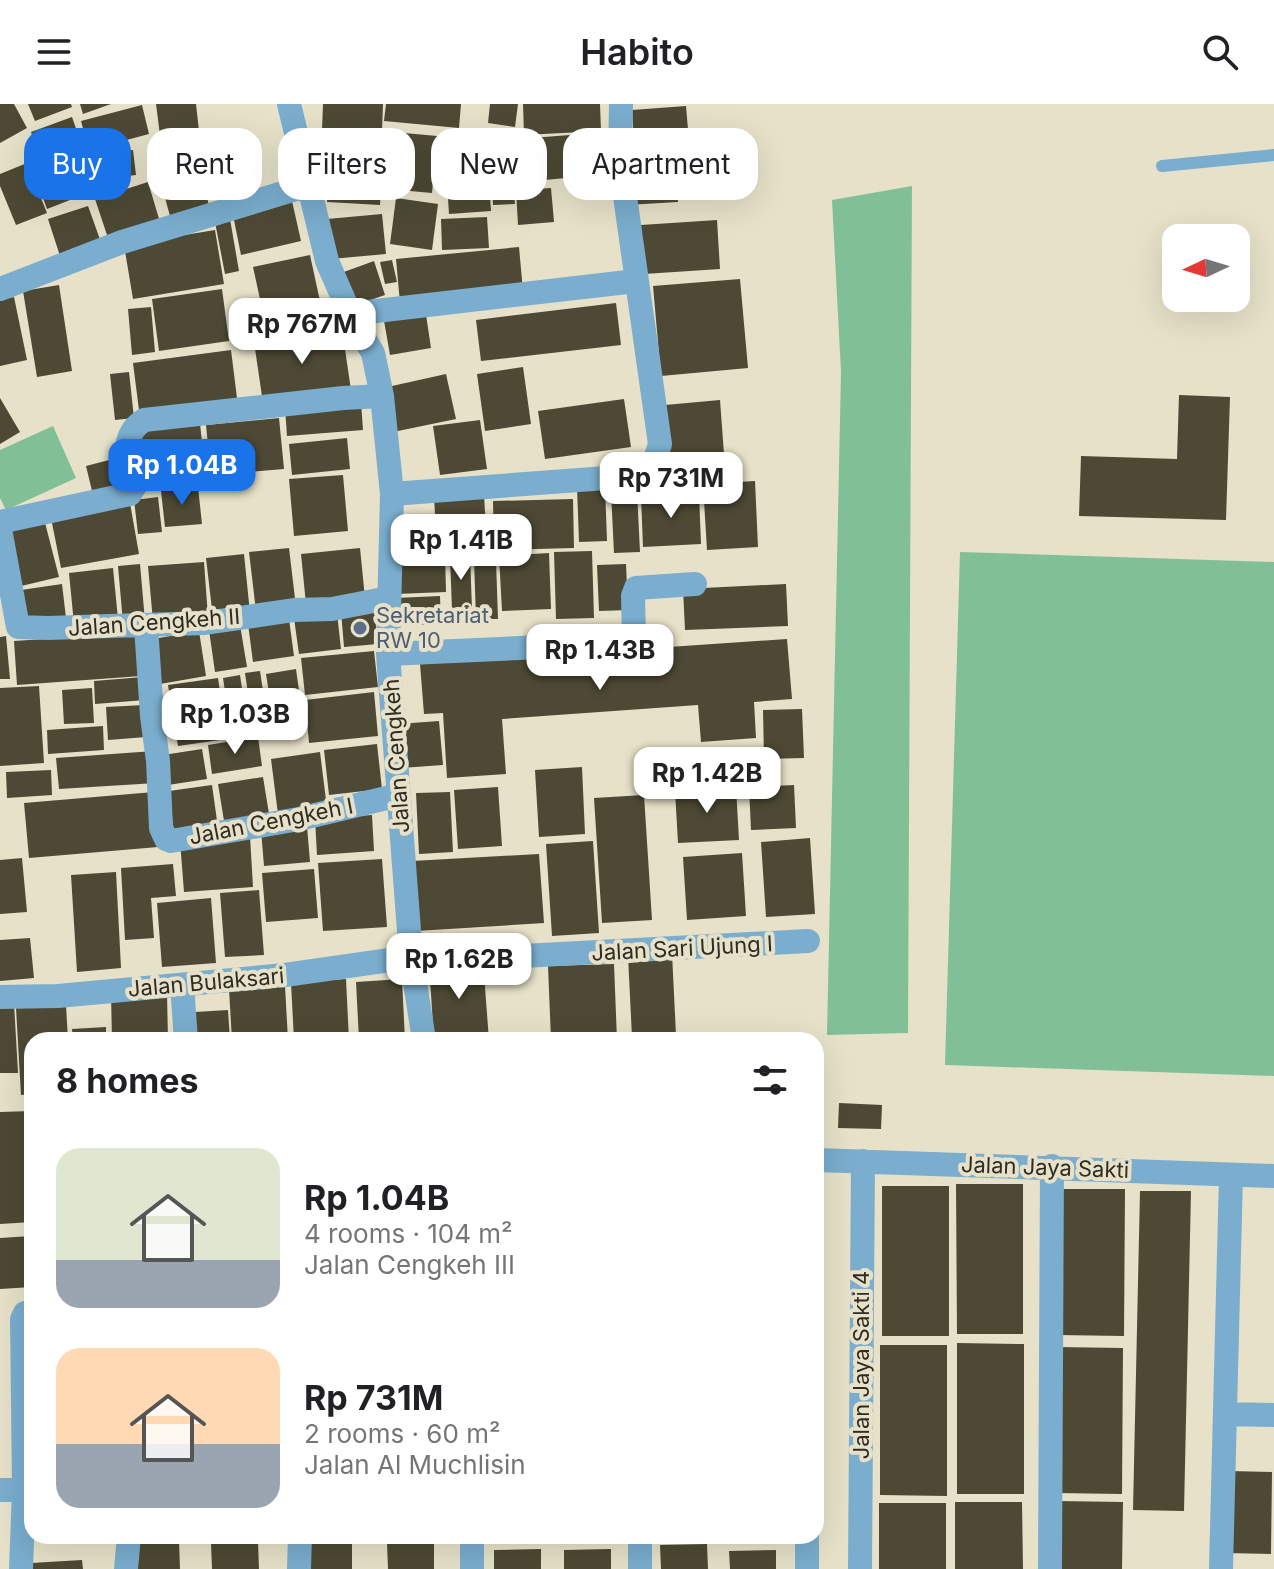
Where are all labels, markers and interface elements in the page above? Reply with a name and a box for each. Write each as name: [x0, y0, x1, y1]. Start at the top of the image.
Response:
icon: menu: [32, 30, 76, 74]
text: Habito: [580, 30, 694, 74]
icon: search: [1198, 30, 1242, 74]
chip: Buy: [24, 128, 131, 200]
chip: Rent: [147, 128, 262, 200]
chip: Filters: [278, 128, 415, 200]
chip: New: [431, 128, 547, 200]
chip: Apartment: [563, 128, 758, 200]
north arrow: [1162, 224, 1250, 312]
map controls: [1162, 224, 1250, 312]
pin: Rp 767M: [228, 298, 376, 366]
text: Rp 767M: [247, 308, 357, 339]
pin: Rp 1.04B: [99, 439, 265, 507]
text: Rp 1.04B: [126, 449, 238, 480]
pin: Rp 731M: [597, 452, 745, 520]
text: Rp 731M: [618, 462, 724, 493]
pin: Rp 1.41B: [378, 514, 544, 582]
text: Rp 1.41B: [409, 524, 513, 555]
place label: Sekretariat RW 10: [376, 602, 489, 653]
street label: Jalan Cengkeh II: [67, 603, 241, 641]
marker: Sekretariat RW 10: [351, 619, 369, 637]
pin: Rp 1.43B: [517, 624, 683, 692]
text: Rp 1.43B: [544, 634, 656, 665]
street label: Jalan Cengkeh: [378, 678, 414, 834]
pin: Rp 1.03B: [152, 688, 318, 756]
text: Rp 1.03B: [180, 698, 290, 729]
pin: Rp 1.42B: [624, 747, 790, 815]
text: Rp 1.42B: [652, 757, 762, 788]
street label: Jalan Cengkeh I: [187, 792, 355, 850]
street label: Jalan Sari Ujung I: [591, 930, 773, 966]
pin: Rp 1.62B: [376, 933, 542, 1001]
text: Rp 1.62B: [404, 943, 514, 974]
street label: Jalan Bulaksari: [127, 962, 285, 1002]
icon: filters: [748, 1058, 792, 1102]
text: 8 homes: [56, 1060, 199, 1101]
street label: Jalan Jaya Sakti: [960, 1151, 1130, 1183]
text: Rp 1.04B: [304, 1177, 449, 1218]
icon: home: [120, 1180, 216, 1276]
text: 4 rooms · 104 m²: [304, 1218, 513, 1249]
text: Jalan Cengkeh III: [304, 1249, 515, 1280]
street label: Jalan Jaya Sakti 4: [848, 1271, 874, 1459]
text: Rp 731M: [304, 1377, 443, 1418]
icon: home: [120, 1380, 216, 1476]
text: 2 rooms · 60 m²: [304, 1418, 500, 1449]
text: Jalan Al Muchlisin: [304, 1449, 526, 1480]

